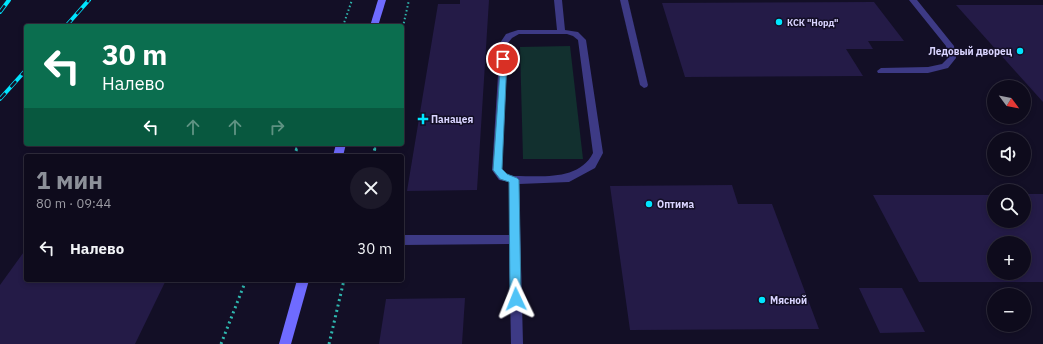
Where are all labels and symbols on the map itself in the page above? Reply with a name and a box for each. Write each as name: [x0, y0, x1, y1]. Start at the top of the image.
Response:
marker: КСК "Норд": [774, 17, 784, 27]
place label: КСК "Норд": [787, 17, 839, 28]
pin: [486, 42, 520, 76]
place label: Ледовый дворец: [928, 45, 1013, 58]
marker: Ледовый дворец: [1015, 46, 1025, 56]
north arrow: [987, 80, 1031, 124]
place label: Панацея: [431, 113, 473, 126]
marker: Панацея: [418, 114, 428, 124]
place label: Оптима: [657, 198, 694, 211]
marker: Оптима: [644, 199, 654, 209]
position arrow: [495, 278, 537, 320]
place label: Мясной: [770, 294, 807, 307]
marker: Мясной: [757, 295, 767, 305]

